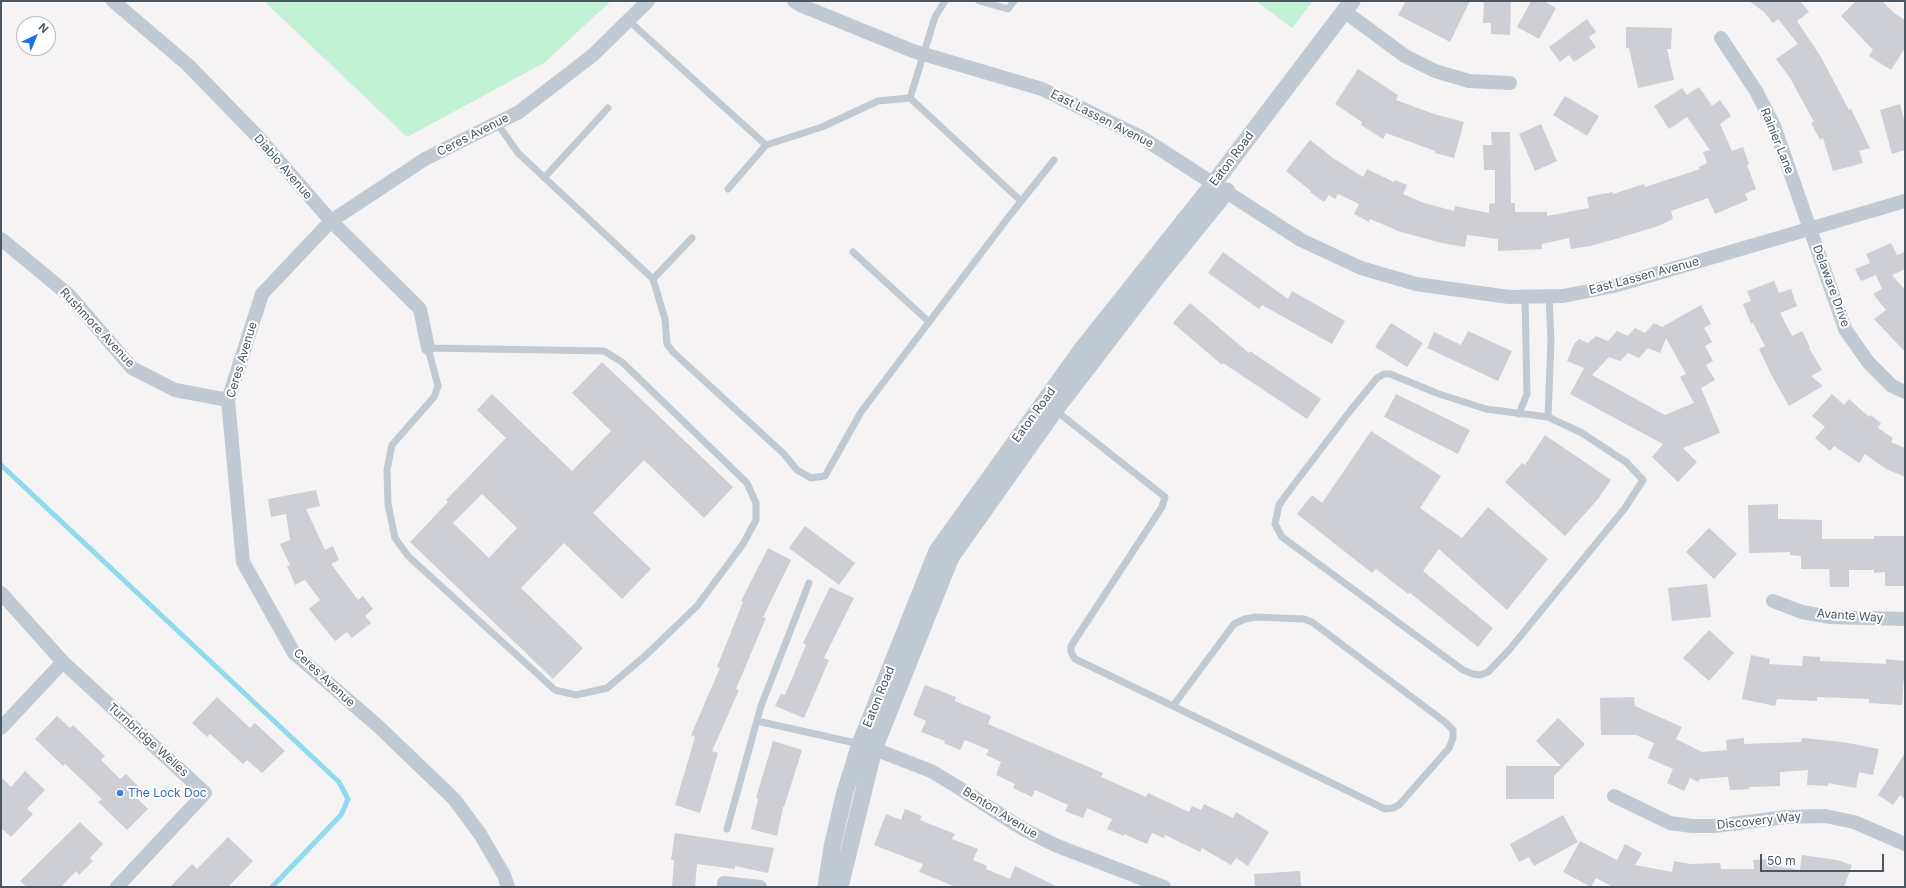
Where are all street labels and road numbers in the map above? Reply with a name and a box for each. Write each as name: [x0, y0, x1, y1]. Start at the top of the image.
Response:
street label: East Lassen Avenue: [1048, 87, 1156, 151]
street label: Rainier Lane: [1757, 106, 1797, 176]
street label: Ceres Avenue: [435, 111, 511, 159]
street label: Eaton Road: [1207, 129, 1257, 189]
street label: Diablo Avenue: [251, 132, 315, 202]
street label: Delaware Drive: [1809, 243, 1853, 329]
street label: East Lassen Avenue: [1587, 254, 1701, 298]
street label: Rushmore Avenue: [57, 285, 137, 371]
street label: Ceres Avenue: [224, 320, 260, 400]
street label: Eaton Road: [1009, 385, 1059, 445]
street label: Avante Way: [1816, 606, 1884, 626]
street label: Ceres Avenue: [290, 646, 358, 710]
street label: Eaton Road: [860, 664, 898, 730]
street label: Turnbridge Welles: [105, 700, 191, 780]
street label: Benton Avenue: [960, 784, 1040, 842]
street label: Discovery Way: [1716, 809, 1802, 833]

